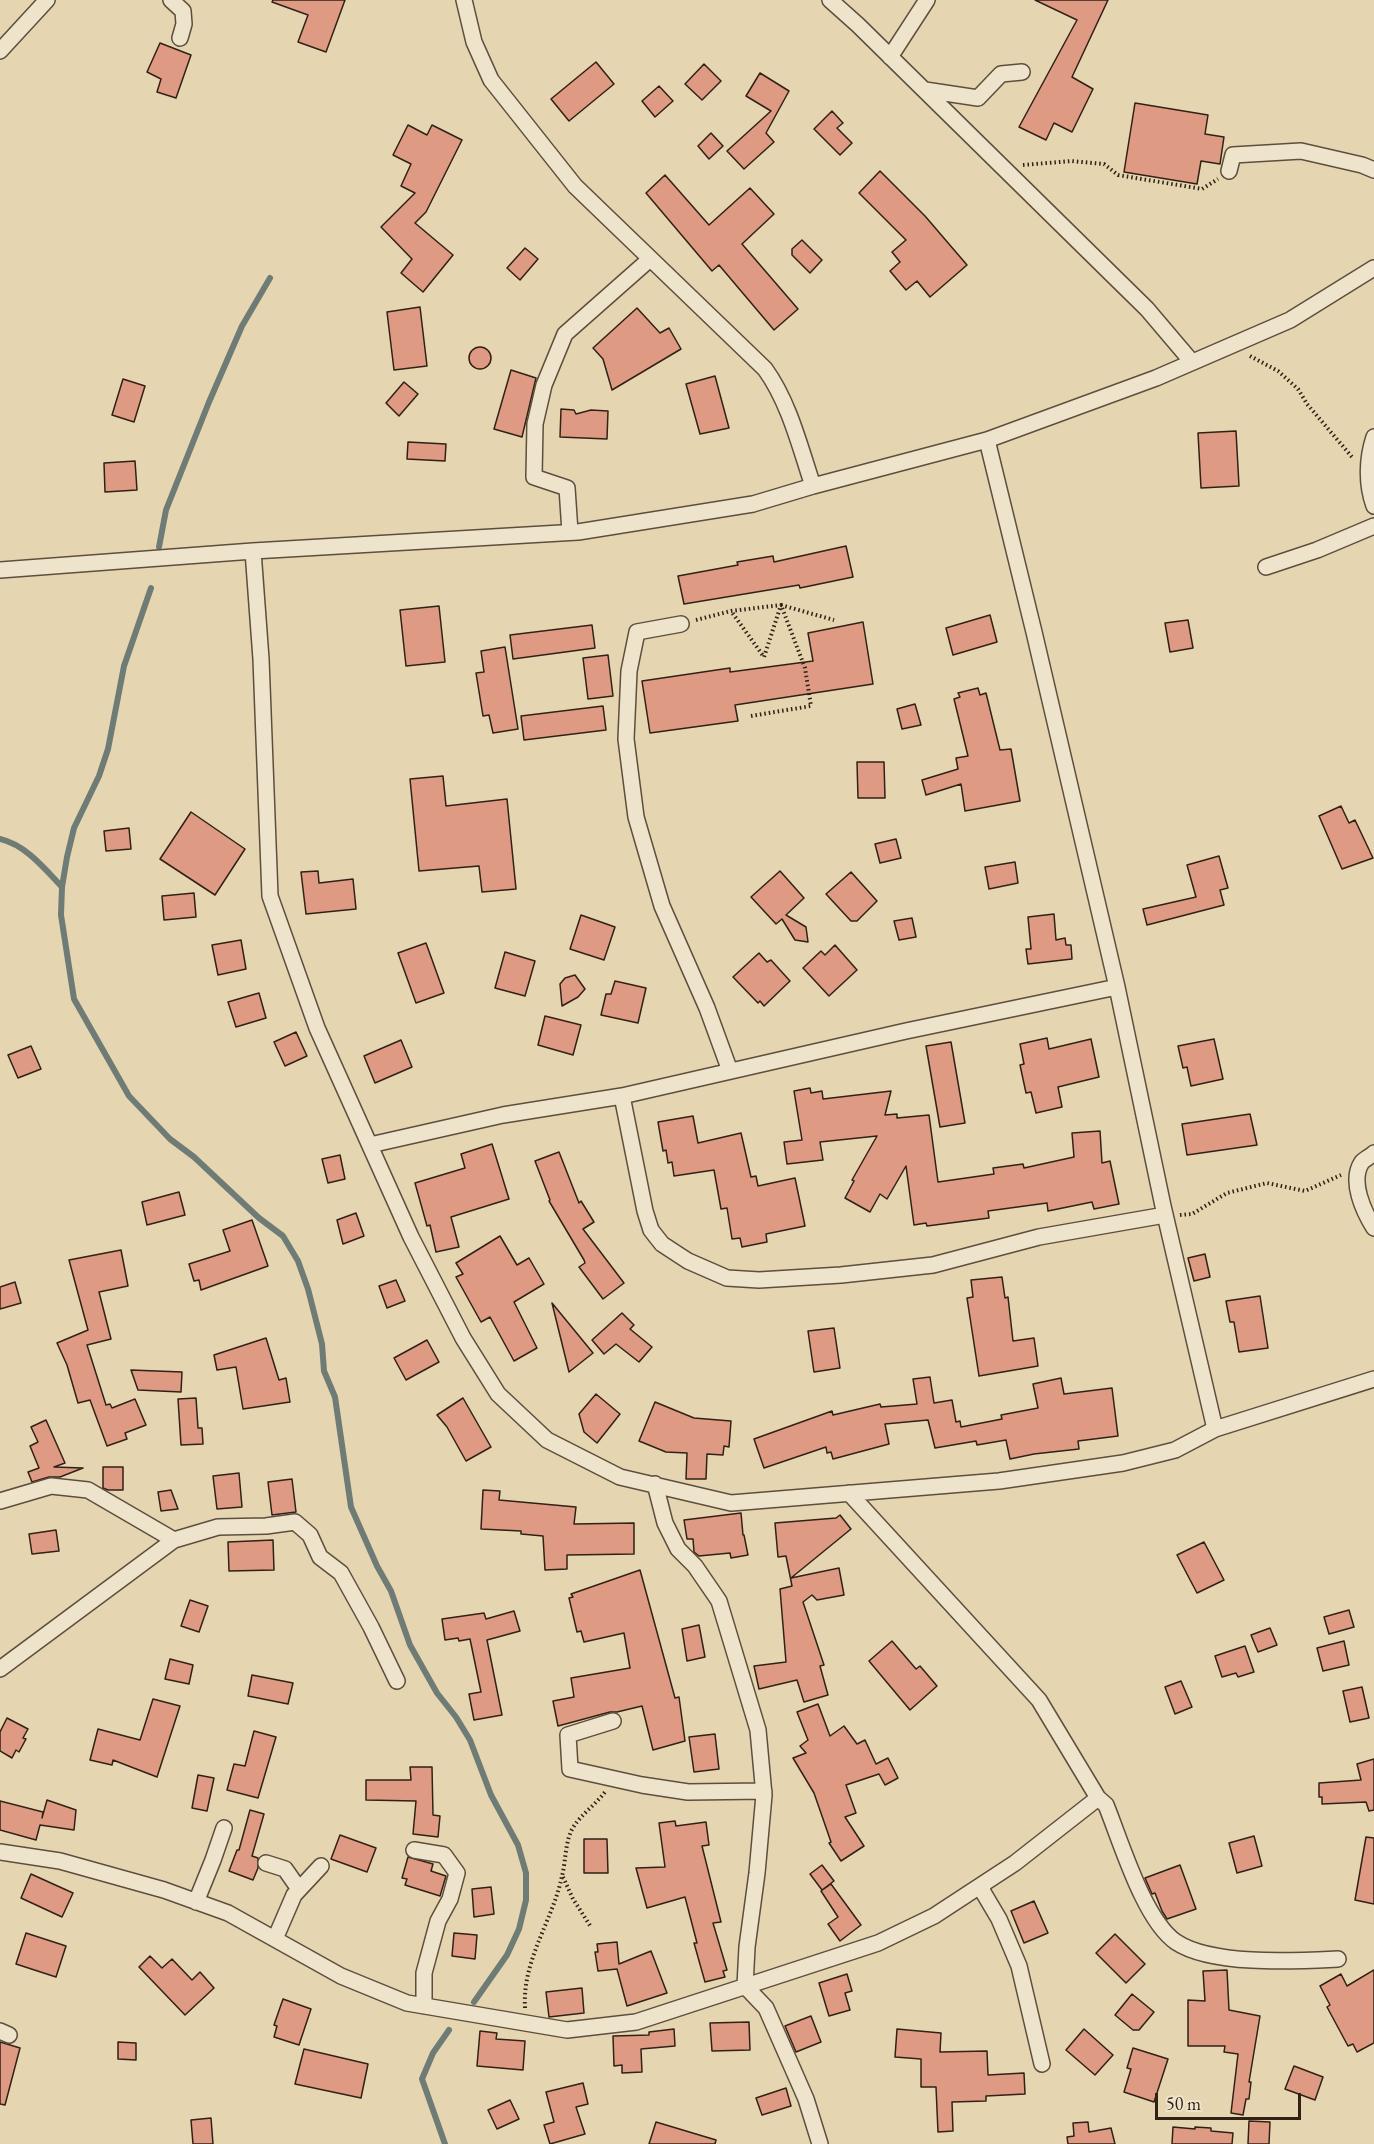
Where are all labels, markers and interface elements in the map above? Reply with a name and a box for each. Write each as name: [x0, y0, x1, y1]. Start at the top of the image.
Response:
scale bar: [1158, 2081, 1304, 2119]
text: 50 m: [1166, 2092, 1201, 2115]

